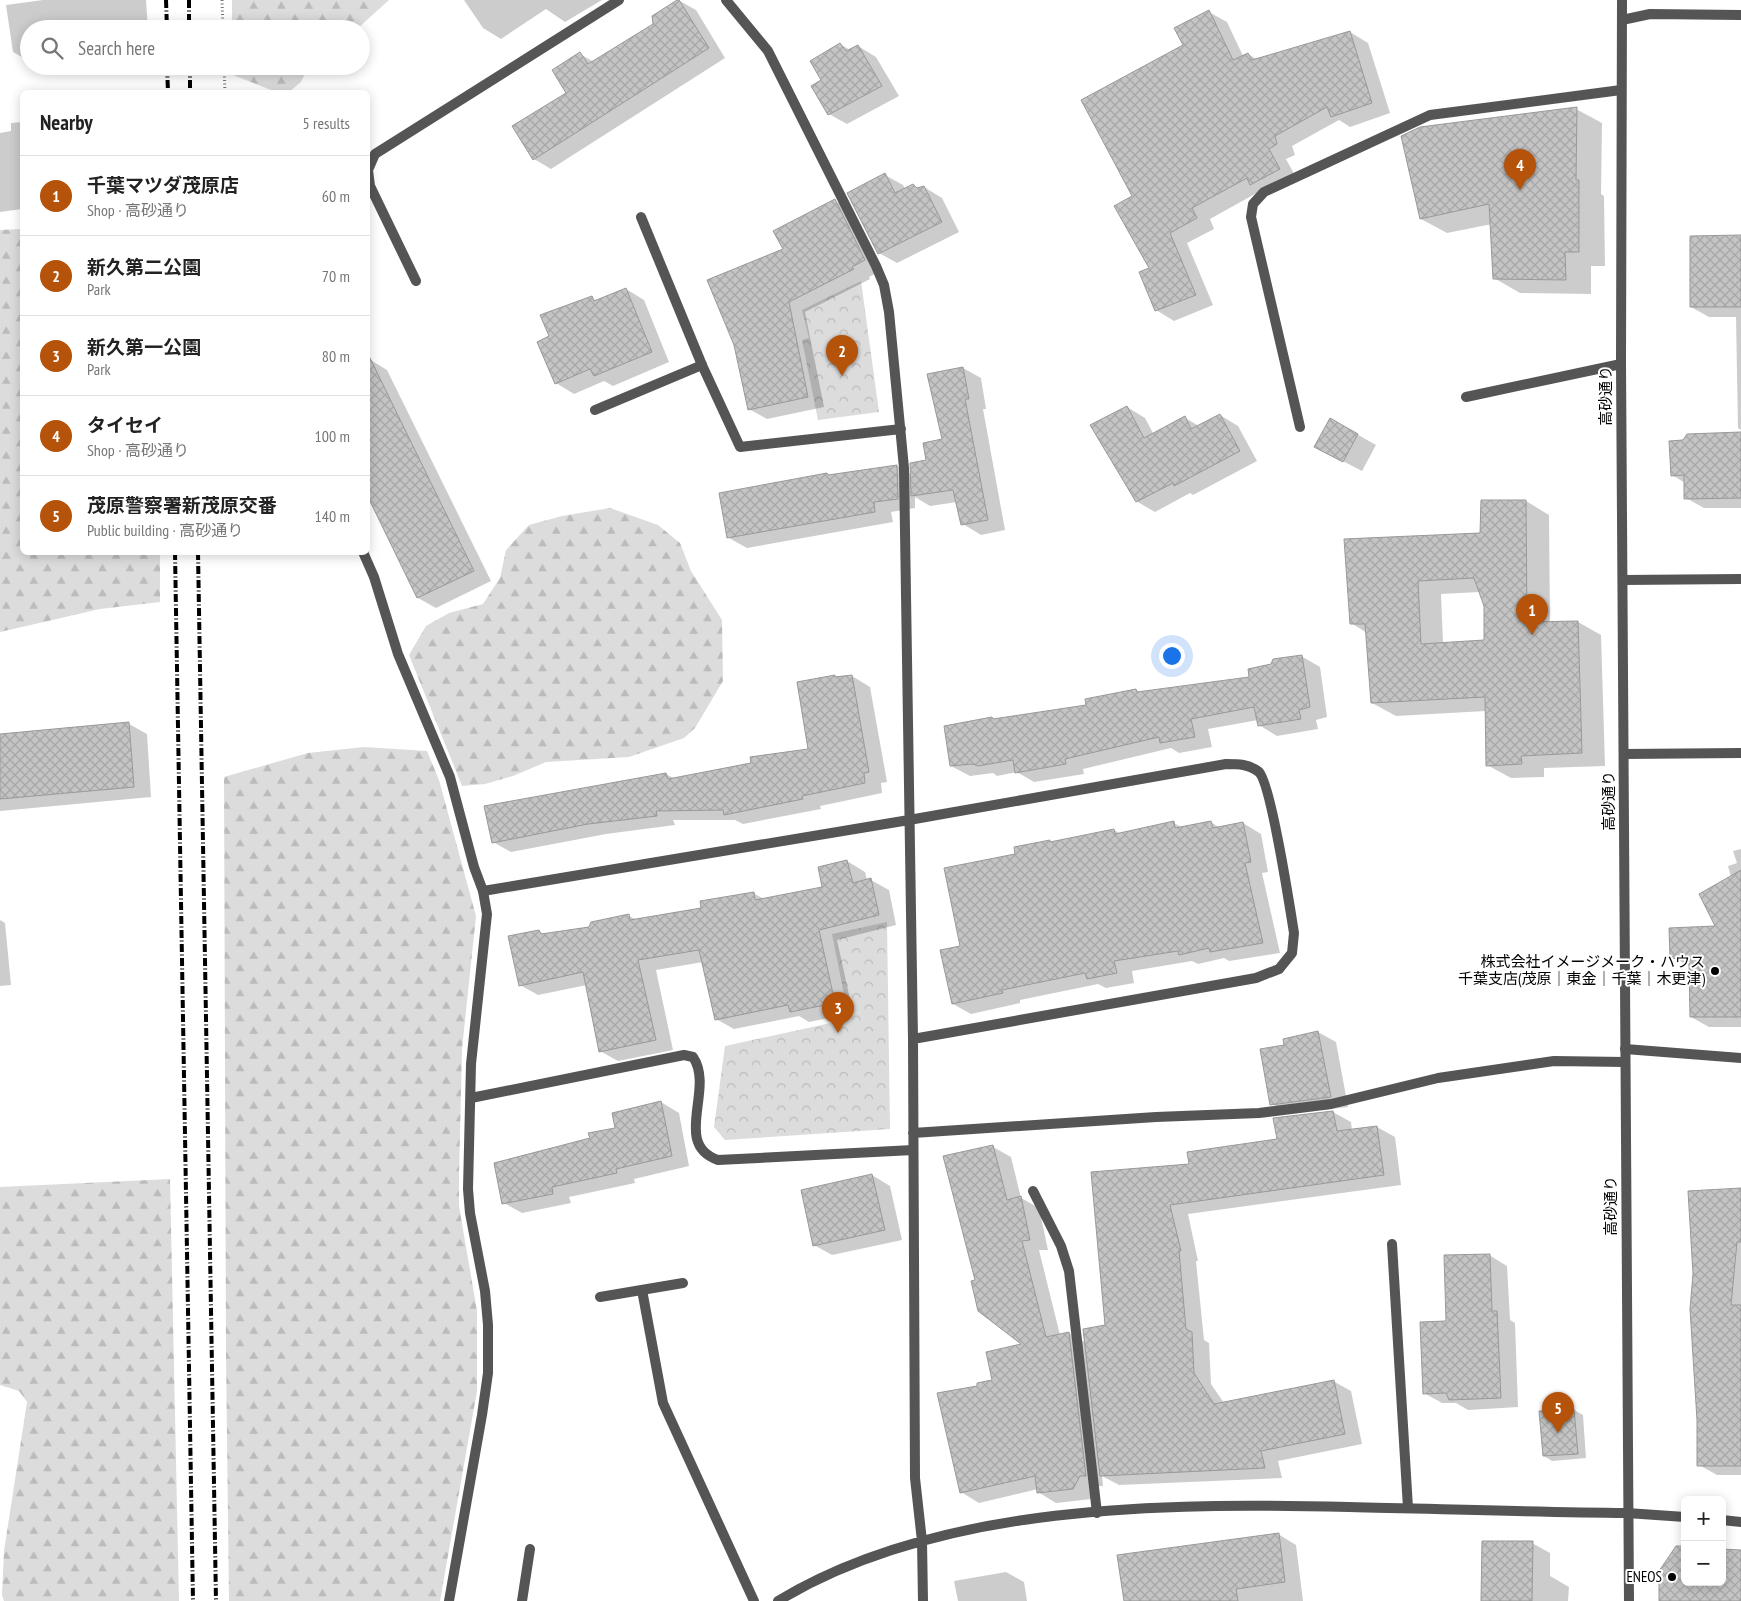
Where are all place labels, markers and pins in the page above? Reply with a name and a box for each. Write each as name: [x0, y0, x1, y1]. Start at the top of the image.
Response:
pin: 4: [1504, 149, 1536, 190]
pin: 2: [826, 335, 858, 376]
pin: 1: [1516, 594, 1548, 635]
place label: 株式会社イメージメーク・ハウス 千葉支店(茂原｜東金｜千葉｜木更津): [1458, 952, 1705, 988]
marker: 株式会社イメージメーク・ハウス 千葉支店(茂原｜東金｜千葉｜木更津): [1709, 965, 1721, 977]
pin: 3: [822, 992, 854, 1033]
pin: 5: [1542, 1392, 1574, 1433]
place label: ENEOS: [1626, 1567, 1662, 1586]
marker: ENEOS: [1666, 1571, 1678, 1583]

